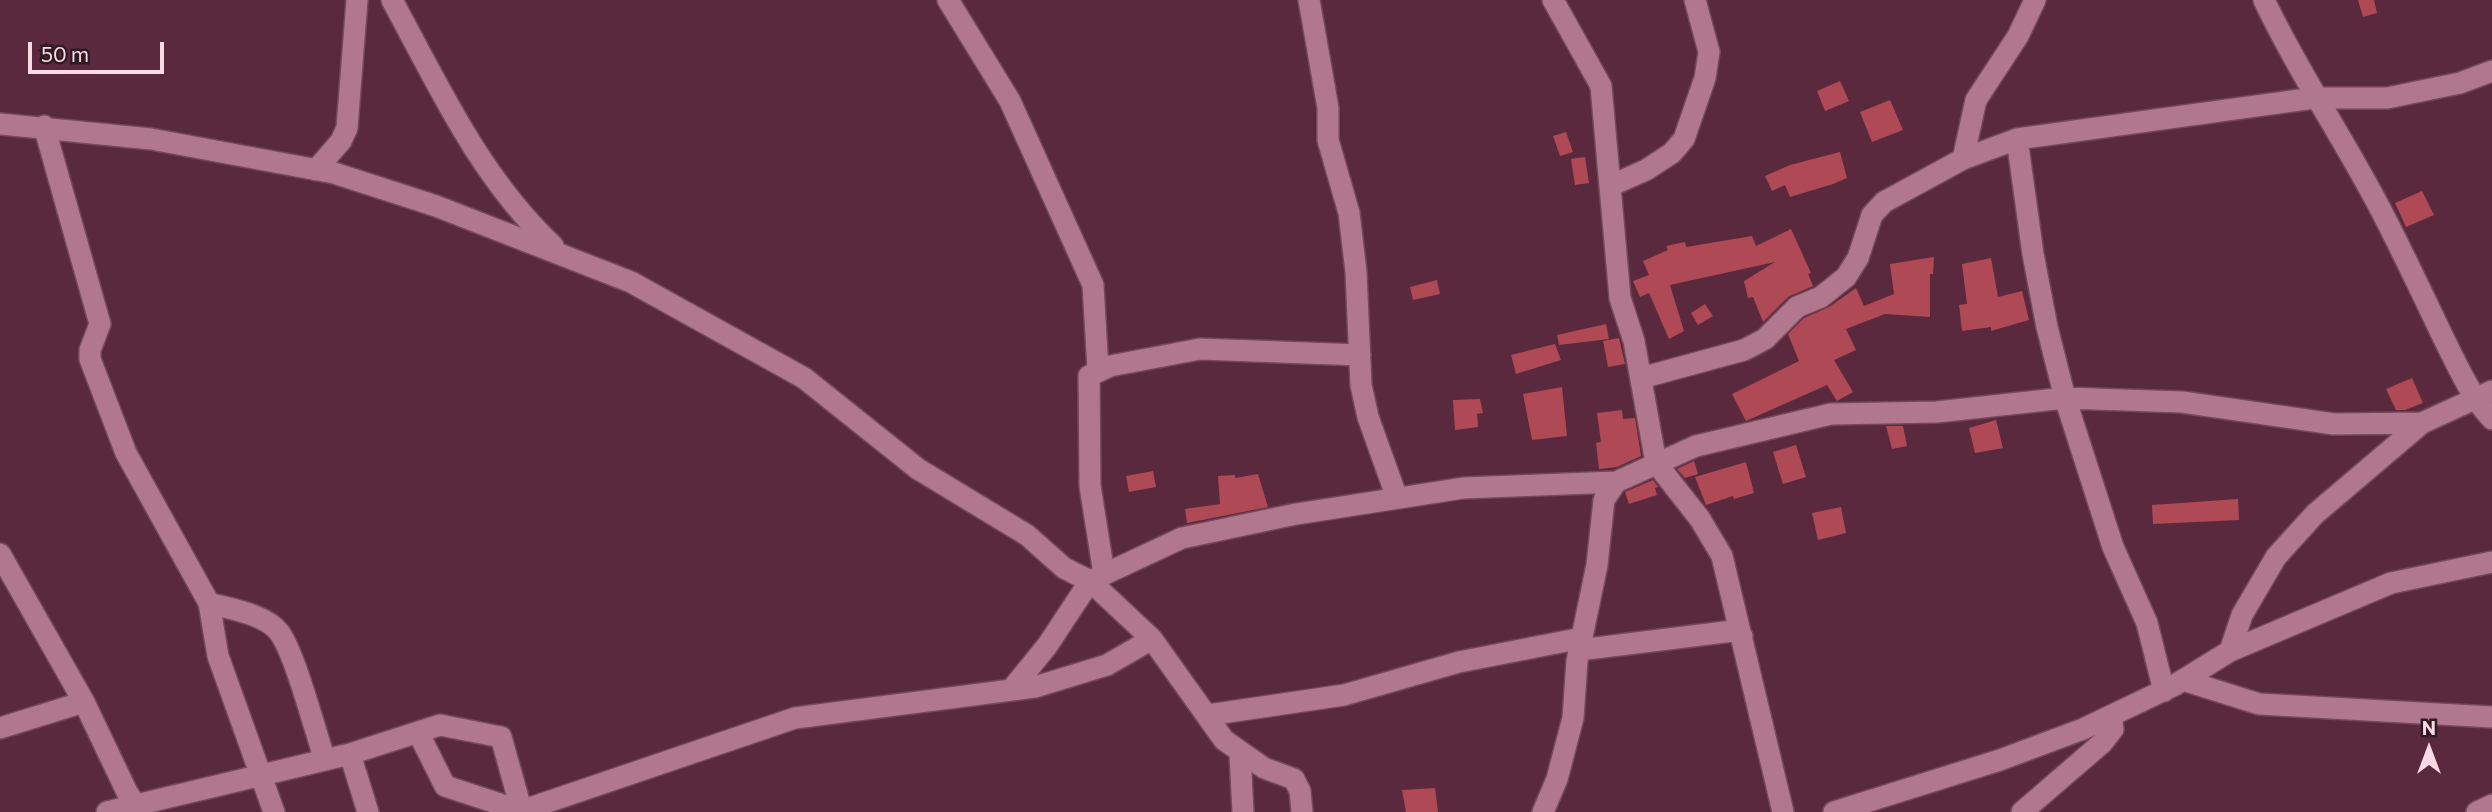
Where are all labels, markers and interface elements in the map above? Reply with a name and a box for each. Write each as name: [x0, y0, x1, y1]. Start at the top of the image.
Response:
scale bar: [32, 28, 168, 72]
text: 50 m: [41, 41, 89, 66]
north arrow: [2394, 714, 2464, 784]
text: N: [2422, 716, 2436, 739]

